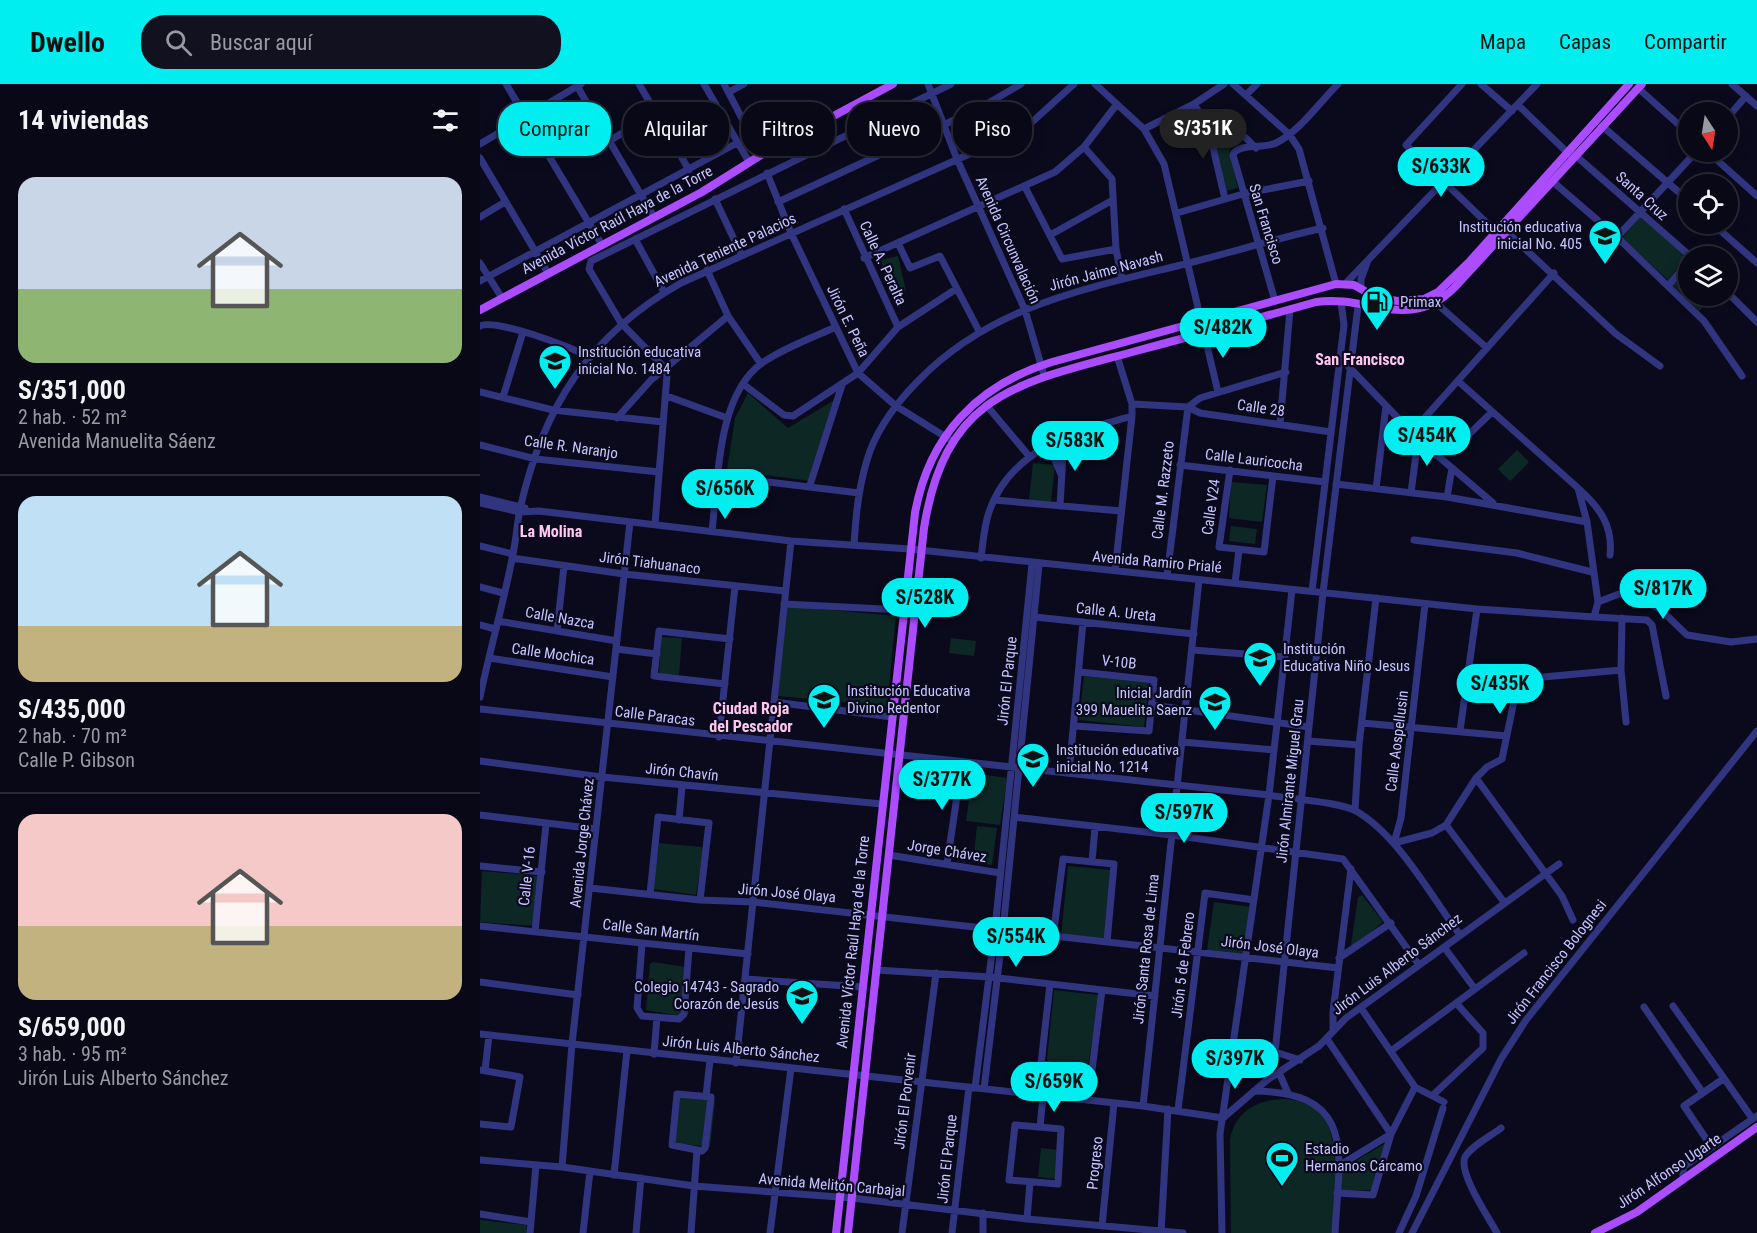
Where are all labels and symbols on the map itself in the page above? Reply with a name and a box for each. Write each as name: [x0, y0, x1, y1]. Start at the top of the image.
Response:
north arrow: [1678, 102, 1738, 162]
pin: S/351K: [1154, 109, 1252, 160]
pin: S/633K: [1392, 147, 1490, 198]
street label: Avenida Víctor Raúl Haya de la Torre: [518, 162, 716, 278]
street label: Santa Cruz: [1612, 168, 1672, 224]
street label: Avenida Circunvalación: [972, 174, 1044, 306]
street label: San Francisco: [1245, 182, 1287, 266]
street label: Avenida Teniente Palacios: [651, 209, 799, 291]
street label: Calle A. Peralta: [856, 218, 910, 308]
place label: Institución educativa inicial No. 405: [1459, 218, 1582, 253]
school or university icon: Institución educativa inicial No. 405: [1587, 218, 1623, 265]
street label: Jirón Jaime Navash: [1047, 247, 1165, 295]
street label: Jirón E. Peña: [823, 282, 873, 360]
fuel station icon: Primax: [1359, 284, 1395, 331]
place label: Primax: [1400, 293, 1442, 311]
pin: S/482K: [1174, 308, 1272, 359]
school or university icon: Institución educativa inicial No. 1484: [537, 343, 573, 390]
place label: Institución educativa inicial No. 1484: [578, 343, 701, 378]
district label: San Francisco: [1315, 350, 1405, 369]
street label: Calle 28: [1236, 396, 1286, 420]
pin: S/454K: [1378, 416, 1476, 467]
pin: S/583K: [1026, 421, 1124, 472]
street label: Calle R. Naranjo: [523, 432, 619, 462]
street label: Calle M. Razzeto: [1148, 440, 1178, 540]
street label: Calle Lauricocha: [1204, 445, 1304, 475]
pin: S/656K: [676, 469, 774, 520]
street label: Calle V24: [1198, 478, 1224, 536]
district label: La Molina: [520, 522, 583, 541]
street label: Avenida Ramiro Prialé: [1092, 547, 1222, 577]
street label: Jirón Tiahuanaco: [598, 548, 702, 578]
pin: S/817K: [1614, 569, 1712, 620]
pin: S/528K: [876, 578, 974, 629]
street label: Calle A. Ureta: [1075, 599, 1157, 625]
street label: Calle Nazca: [524, 603, 596, 633]
street label: Jirón El Parque: [993, 636, 1021, 726]
street label: Calle Mochica: [510, 639, 596, 669]
school or university icon: Institución Educativa Niño Jesus: [1242, 640, 1278, 687]
place label: Institución Educativa Niño Jesus: [1283, 640, 1410, 675]
street label: V-10B: [1101, 651, 1137, 673]
pin: S/435K: [1451, 664, 1549, 715]
school or university icon: Institución Educativa Divino Redentor: [806, 682, 842, 729]
place label: Institución Educativa Divino Redentor: [847, 682, 971, 717]
place label: Inicial Jardín 399 Mauelita Saenz: [1076, 684, 1192, 719]
school or university icon: Inicial Jardín 399 Mauelita Saenz: [1197, 684, 1233, 731]
street label: Calle Aospellusin: [1382, 689, 1412, 793]
street label: Jirón Almirante Miguel Grau: [1272, 698, 1308, 864]
district label: Ciudad Roja del Pescador: [709, 699, 793, 736]
street label: Calle Paracas: [614, 702, 696, 730]
school or university icon: Institución educativa inicial No. 1214: [1015, 741, 1051, 788]
place label: Institución educativa inicial No. 1214: [1056, 741, 1179, 776]
street label: Jirón Chavín: [645, 759, 719, 785]
pin: S/377K: [893, 760, 991, 811]
street label: Avenida Jorge Chávez: [566, 777, 598, 909]
pin: S/597K: [1135, 793, 1233, 844]
street label: Avenida Víctor Raúl Haya de la Torre: [833, 835, 873, 1049]
street label: Jorge Chávez: [906, 836, 988, 866]
street label: Calle V-16: [515, 845, 539, 907]
street label: Jirón Santa Rosa de Lima: [1129, 873, 1163, 1025]
street label: Jirón José Olaya: [737, 880, 837, 906]
street label: Jirón Francisco Bolognesi: [1502, 896, 1610, 1028]
street label: Jirón Luis Alberto Sánchez: [1329, 909, 1465, 1019]
street label: Jirón 5 de Febrero: [1168, 911, 1198, 1019]
street label: Calle San Martín: [602, 915, 700, 945]
pin: S/554K: [967, 917, 1065, 968]
street label: Jirón José Olaya: [1220, 932, 1320, 962]
place label: Colegio 14743 - Sagrado Corazón de Jesús: [634, 978, 779, 1013]
school or university icon: Colegio 14743 - Sagrado Corazón de Jesús: [784, 978, 820, 1025]
street label: Jirón Luis Alberto Sánchez: [662, 1032, 820, 1066]
pin: S/397K: [1186, 1039, 1284, 1090]
street label: Jirón El Porvenir: [890, 1051, 920, 1150]
pin: S/659K: [1005, 1062, 1103, 1113]
street label: Jirón El Parque: [933, 1114, 961, 1204]
street label: Jirón Alfonso Ugarte: [1613, 1129, 1725, 1213]
street label: Progreso: [1083, 1135, 1107, 1191]
sports icon: Estadio Hermanos Cárcamo: [1264, 1140, 1300, 1187]
place label: Estadio Hermanos Cárcamo: [1305, 1140, 1423, 1175]
street label: Avenida Melitón Carbajal: [758, 1170, 906, 1200]

